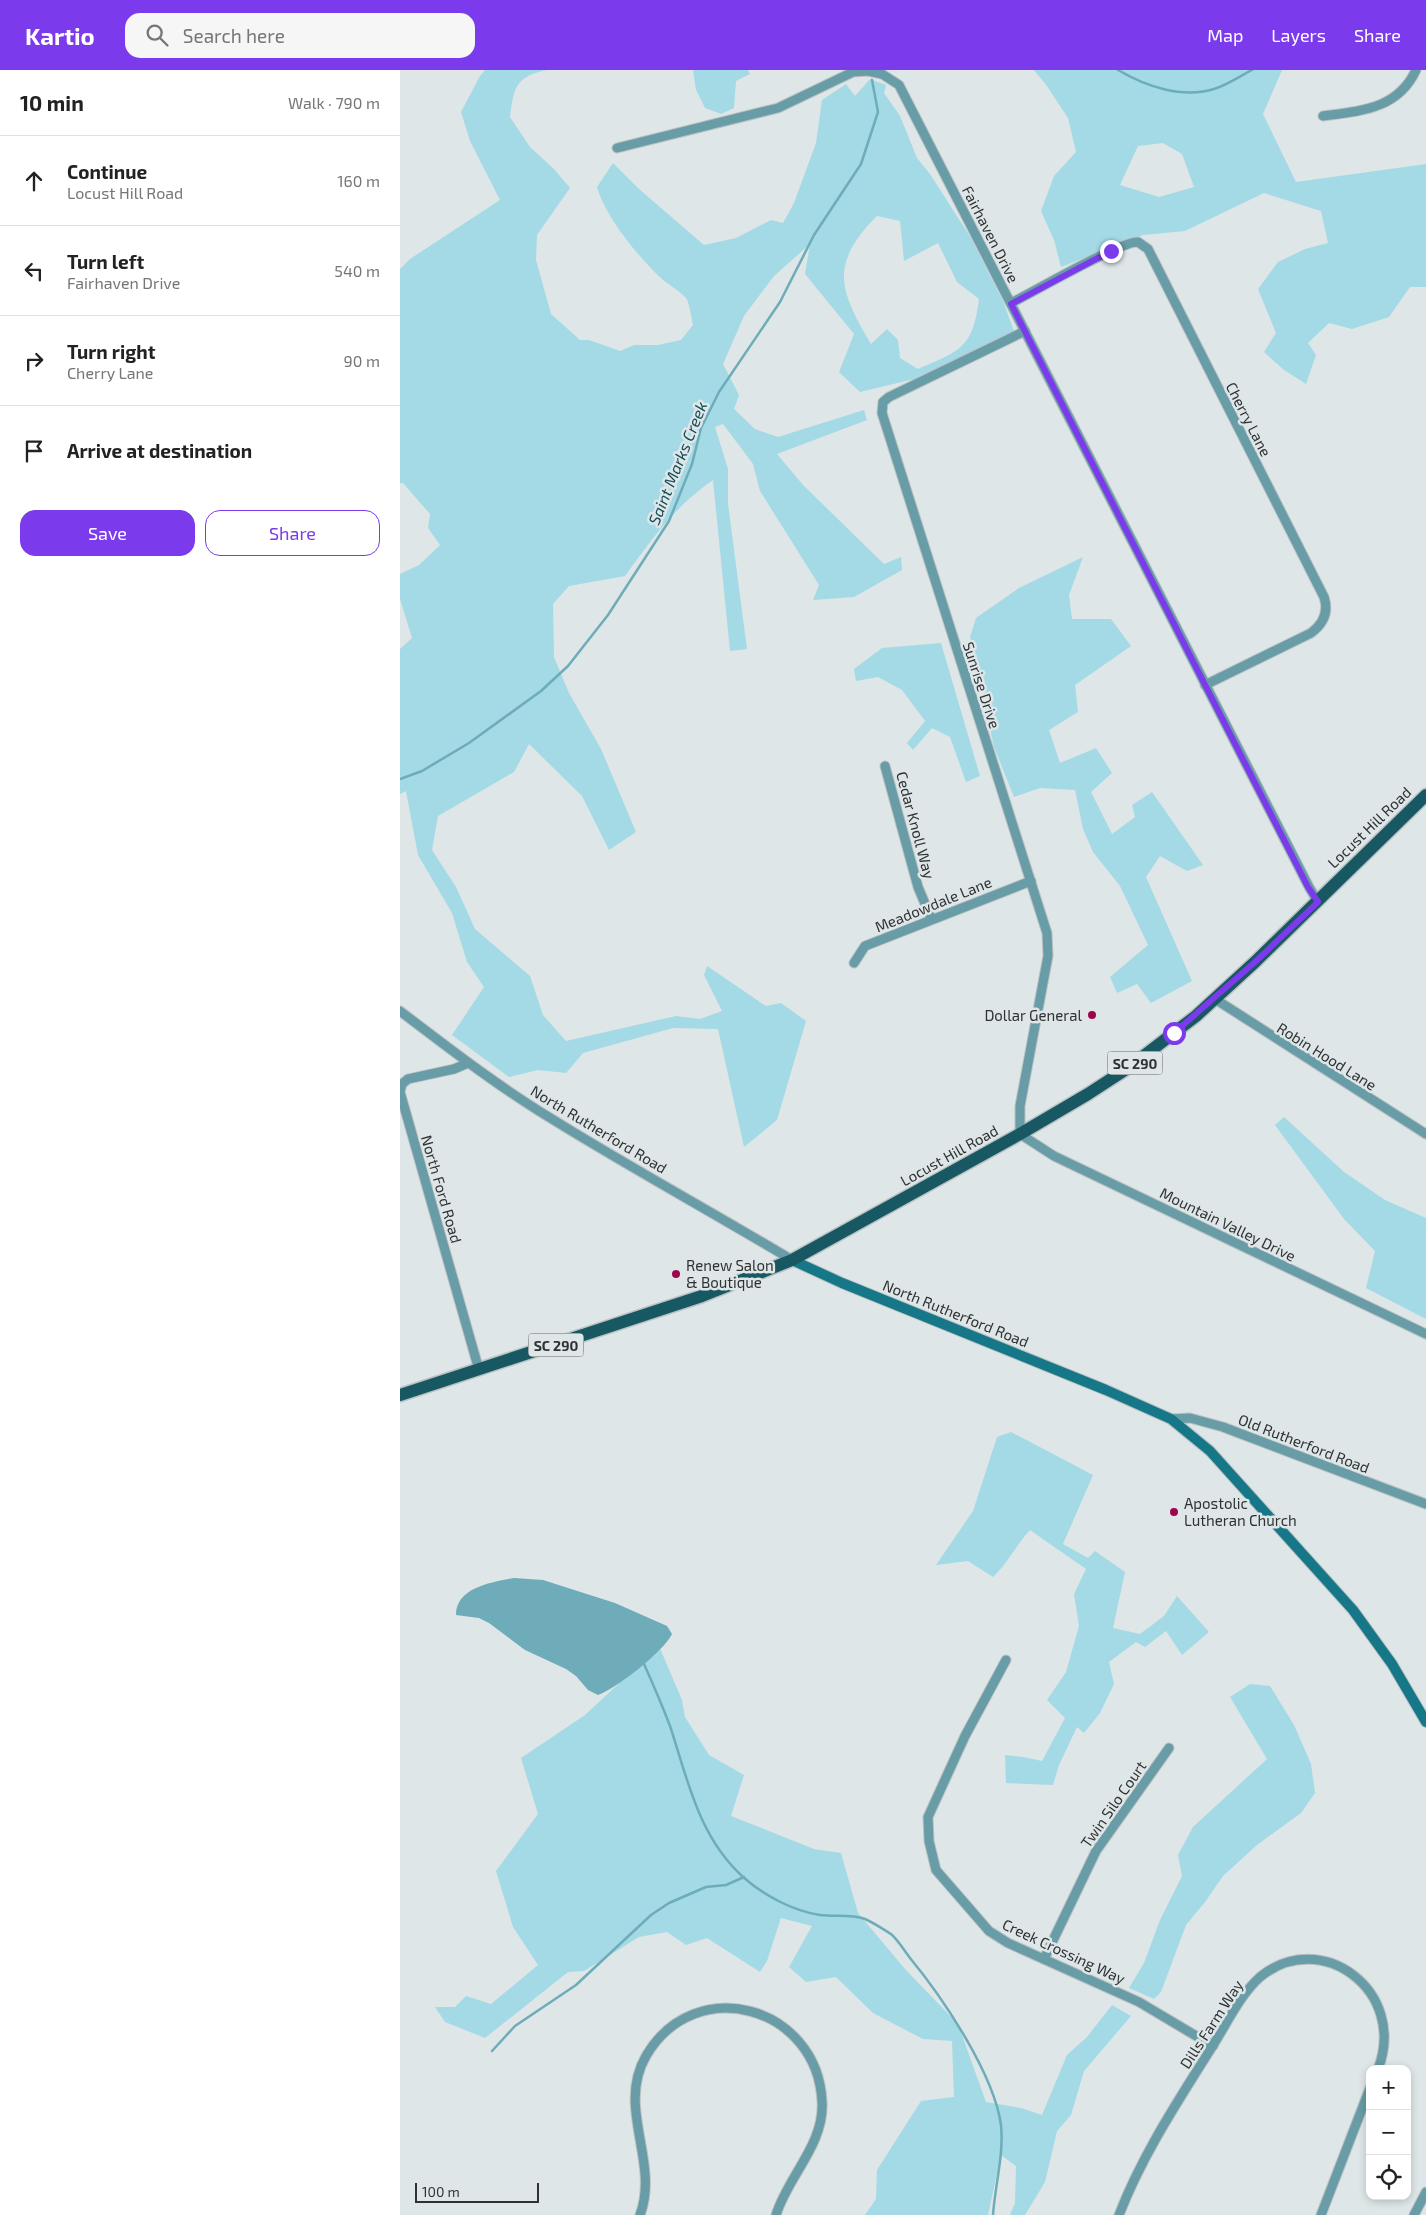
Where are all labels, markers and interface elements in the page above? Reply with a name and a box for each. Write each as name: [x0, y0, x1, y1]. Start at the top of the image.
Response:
search box: [125, 13, 475, 58]
text: Kartio: [25, 21, 95, 50]
icon: search: [143, 21, 171, 49]
text: Search here: [183, 24, 285, 47]
text: Map: [1207, 24, 1243, 46]
text: Layers: [1271, 24, 1326, 46]
text: Share: [1354, 24, 1401, 46]
text: 10 min: [20, 90, 84, 115]
text: Walk · 790 m: [288, 93, 380, 112]
text: Continue: [67, 160, 147, 183]
icon: ahead: [20, 167, 48, 195]
text: 160 m: [337, 171, 380, 190]
text: Locust Hill Road: [67, 183, 183, 202]
street label: Fairhaven Drive: [959, 183, 1023, 285]
route end: [1100, 240, 1123, 263]
text: Turn left: [67, 250, 144, 273]
icon: left: [20, 257, 48, 285]
text: 540 m: [334, 261, 380, 280]
text: Fairhaven Drive: [67, 273, 180, 292]
text: Turn right: [67, 340, 155, 363]
icon: right: [20, 347, 48, 375]
text: 90 m: [344, 351, 380, 370]
text: Cherry Lane: [67, 363, 153, 382]
street label: Cherry Lane: [1223, 379, 1275, 459]
water label: Saint Marks Creek: [644, 399, 710, 527]
icon: arrive: [20, 437, 48, 465]
text: Arrive at destination: [67, 439, 252, 462]
button: Save: [20, 510, 195, 556]
button: Share: [205, 510, 380, 556]
street label: Sunrise Drive: [960, 639, 1004, 731]
street label: Cedar Knoll Way: [893, 769, 939, 881]
street label: Locust Hill Road: [1324, 783, 1414, 871]
street label: Meadowdale Lane: [872, 872, 994, 936]
place label: Dollar General: [984, 1006, 1083, 1024]
marker: Dollar General: [1086, 1009, 1098, 1021]
street label: Robin Hood Lane: [1274, 1018, 1380, 1094]
route start: [1163, 1022, 1186, 1045]
road number: SC 290: [1108, 1051, 1162, 1074]
street label: North Rutherford Road: [528, 1081, 670, 1177]
street label: Locust Hill Road: [897, 1121, 1001, 1189]
street label: North Ford Road: [418, 1133, 466, 1245]
street label: Mountain Valley Drive: [1157, 1183, 1299, 1265]
place label: Renew Salon & Boutique: [686, 1256, 774, 1291]
marker: Renew Salon & Boutique: [670, 1268, 682, 1280]
street label: North Rutherford Road: [880, 1276, 1032, 1350]
road number: SC 290: [528, 1334, 584, 1356]
street label: Old Rutherford Road: [1236, 1410, 1372, 1476]
place label: Apostolic Lutheran Church: [1184, 1494, 1297, 1529]
marker: Apostolic Lutheran Church: [1168, 1506, 1180, 1518]
street label: Twin Silo Court: [1076, 1757, 1150, 1851]
street label: Creek Crossing Way: [1000, 1915, 1128, 1987]
street label: Dills Farm Way: [1176, 1976, 1246, 2072]
map controls: [1366, 2065, 1411, 2200]
button: +: [1366, 2065, 1411, 2110]
button: −: [1366, 2110, 1411, 2155]
button: locate: [1366, 2155, 1411, 2200]
scale bar: [415, 2180, 539, 2203]
text: 100 m: [422, 2183, 460, 2200]

